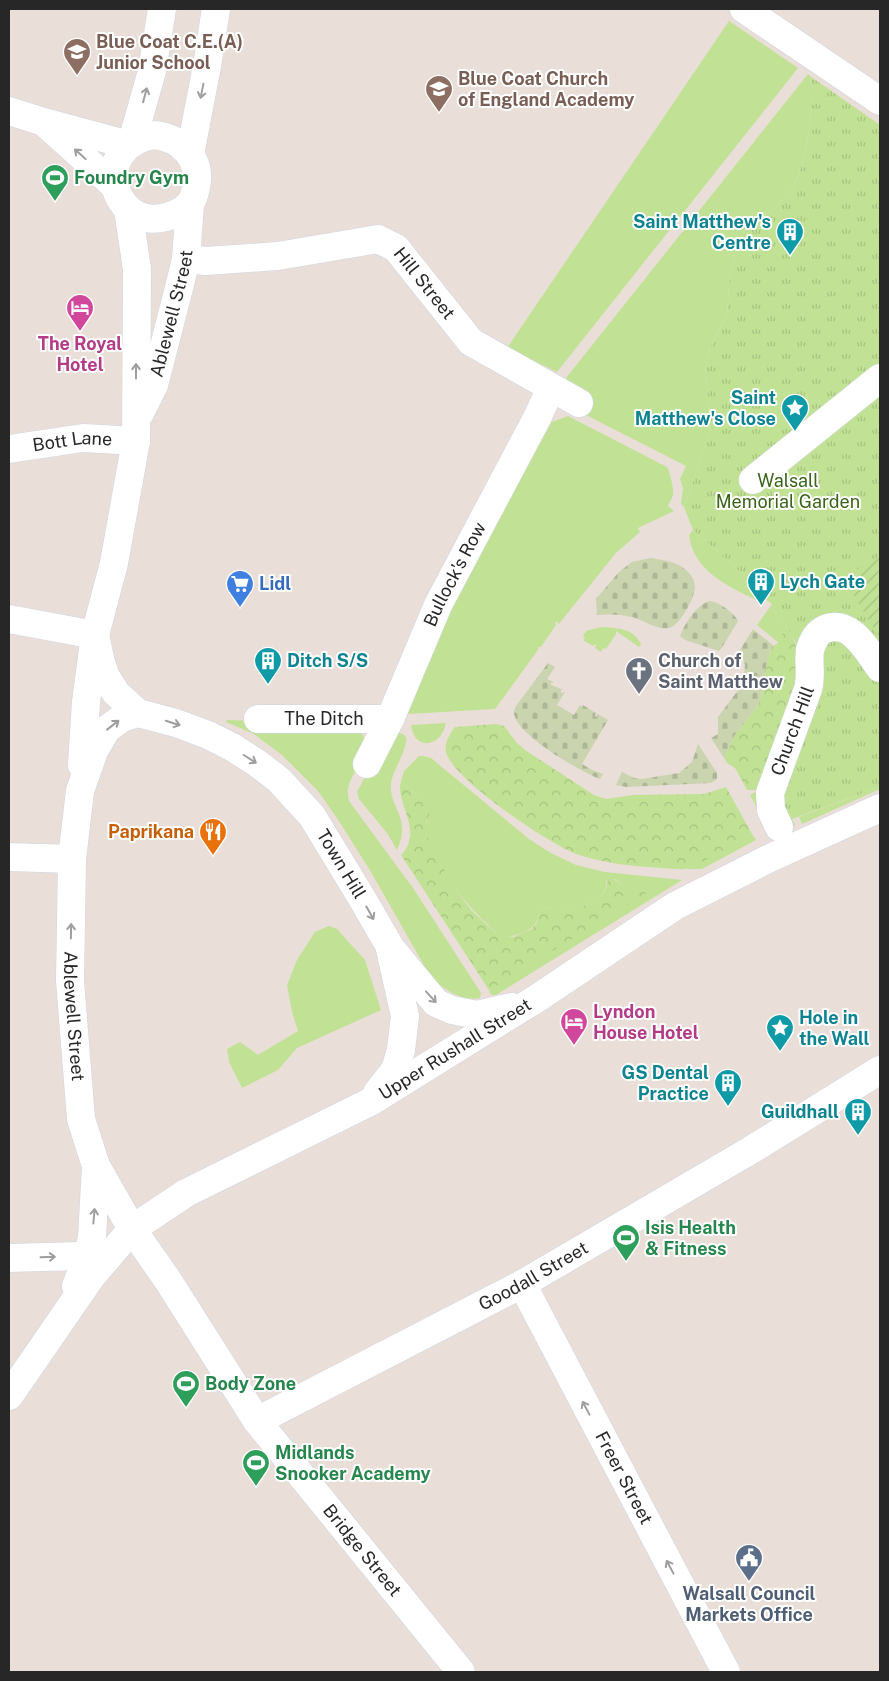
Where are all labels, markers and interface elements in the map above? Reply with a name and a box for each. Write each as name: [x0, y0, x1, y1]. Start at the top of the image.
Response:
place label: Blue Coat C.E.(A) Junior School: [96, 31, 243, 73]
school or university icon: Blue Coat C.E.(A) Junior School: [62, 37, 92, 76]
place label: Blue Coat Church of England Academy: [458, 68, 634, 110]
school or university icon: Blue Coat Church of England Academy: [424, 74, 454, 113]
one-way arrow: [197, 83, 206, 99]
one-way arrow: [141, 88, 150, 104]
one-way arrow: [73, 148, 86, 160]
sports icon: Foundry Gym: [40, 163, 70, 202]
place label: Foundry Gym: [74, 167, 189, 188]
place label: Saint Matthew's Centre: [633, 211, 771, 253]
building icon: Saint Matthew's Centre: [775, 217, 805, 256]
street label: Hill Street: [390, 243, 460, 323]
street label: Ablewell Street: [145, 249, 197, 379]
hotel icon: The Royal Hotel: [65, 293, 95, 332]
place label: The Royal Hotel: [38, 333, 122, 375]
one-way arrow: [131, 363, 141, 380]
place label: Saint Matthew's Close: [635, 387, 776, 429]
place icon: Saint Matthew's Close: [780, 393, 810, 432]
street label: Bott Lane: [31, 427, 113, 455]
park label: Walsall Memorial Garden: [716, 470, 860, 512]
street label: Bullock's Row: [419, 518, 490, 630]
building icon: Lych Gate: [746, 567, 776, 606]
supermarket icon: Lidl: [225, 569, 255, 608]
place label: Lych Gate: [780, 571, 865, 592]
place label: Lidl: [259, 573, 291, 594]
building icon: Ditch S/S: [253, 646, 283, 685]
place label: Ditch S/S: [287, 650, 368, 671]
place label: Church of Saint Matthew: [658, 650, 783, 692]
church icon: Church of Saint Matthew: [624, 656, 654, 695]
street label: Church Hill: [766, 683, 818, 778]
street label: The Ditch: [284, 708, 364, 729]
one-way arrow: [165, 719, 181, 728]
one-way arrow: [106, 720, 120, 730]
one-way arrow: [243, 754, 257, 764]
restaurant icon: Paprikana: [198, 817, 228, 856]
place label: Paprikana: [108, 821, 194, 842]
street label: Town Hill: [313, 825, 371, 902]
one-way arrow: [366, 905, 376, 919]
one-way arrow: [66, 923, 76, 939]
street label: Ablewell Street: [60, 951, 89, 1082]
one-way arrow: [425, 990, 436, 1003]
street label: Upper Rushall Street: [375, 994, 535, 1104]
place label: Lyndon House Hotel: [593, 1001, 699, 1043]
hotel icon: Lyndon House Hotel: [559, 1007, 589, 1046]
place label: Hole in the Wall: [799, 1007, 870, 1049]
place icon: Hole in the Wall: [765, 1013, 795, 1052]
place label: GS Dental Practice: [622, 1062, 709, 1104]
building icon: GS Dental Practice: [713, 1068, 743, 1107]
building icon: Guildhall: [843, 1097, 873, 1136]
place label: Guildhall: [761, 1101, 839, 1122]
one-way arrow: [89, 1208, 98, 1224]
place label: Isis Health & Fitness: [645, 1217, 736, 1259]
sports icon: Isis Health & Fitness: [611, 1223, 641, 1262]
street label: Goodall Street: [475, 1237, 591, 1315]
one-way arrow: [40, 1252, 56, 1261]
sports icon: Body Zone: [171, 1369, 201, 1408]
place label: Body Zone: [205, 1373, 296, 1394]
one-way arrow: [581, 1401, 591, 1416]
street label: Freer Street: [591, 1428, 657, 1528]
place label: Midlands Snooker Academy: [275, 1442, 431, 1484]
sports icon: Midlands Snooker Academy: [241, 1448, 271, 1487]
street label: Bridge Street: [319, 1500, 406, 1600]
public building icon: Walsall Council Markets Office: [734, 1543, 764, 1582]
one-way arrow: [665, 1561, 675, 1575]
place label: Walsall Council Markets Office: [682, 1583, 816, 1625]

